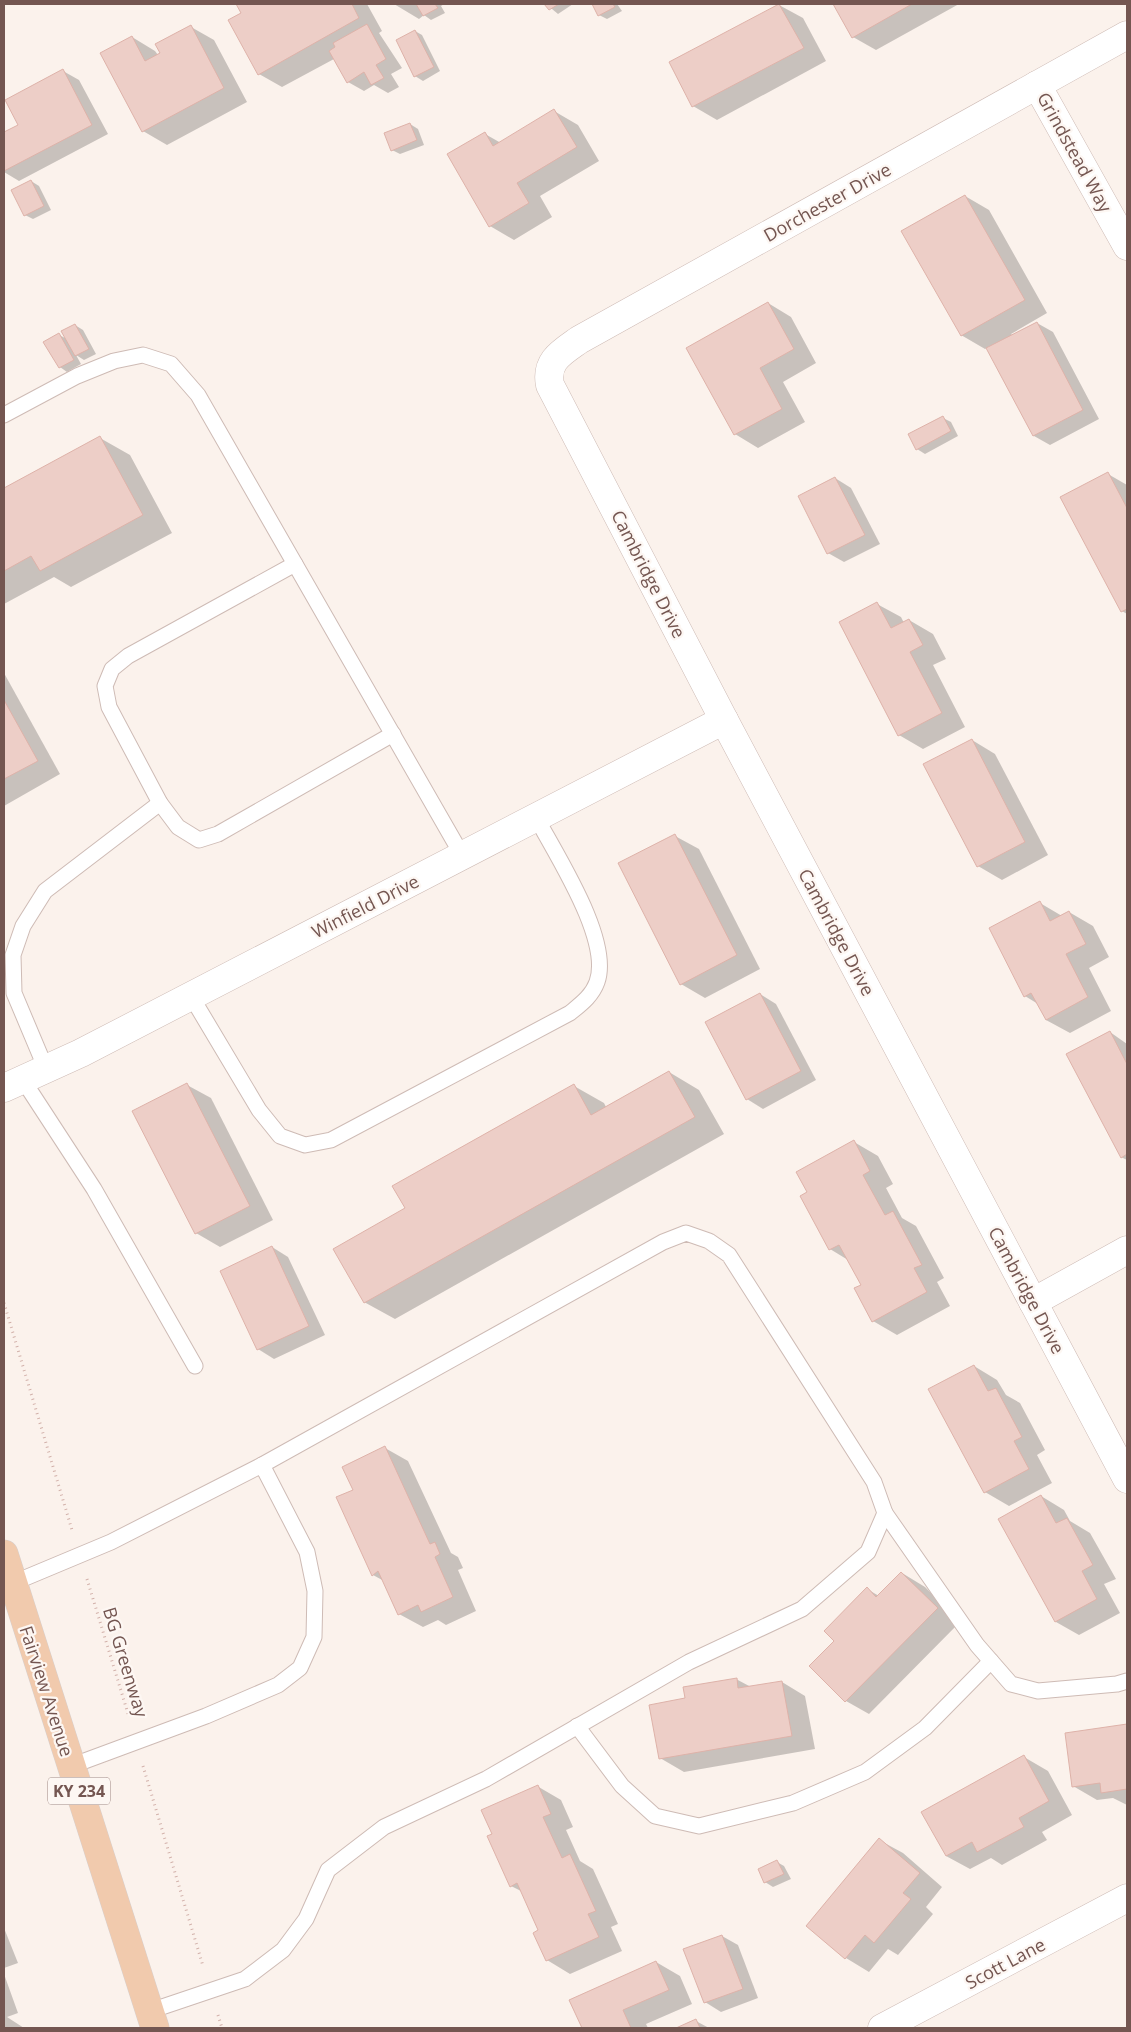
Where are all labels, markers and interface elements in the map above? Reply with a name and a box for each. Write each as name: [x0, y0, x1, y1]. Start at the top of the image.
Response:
street label: Grindstead Way: [1032, 88, 1118, 217]
street label: Dorchester Drive: [759, 157, 895, 247]
street label: Cambridge Drive: [606, 506, 692, 642]
street label: Cambridge Drive: [793, 864, 881, 1000]
street label: Winfield Drive: [307, 869, 423, 943]
street label: Cambridge Drive: [983, 1222, 1071, 1358]
street label: BG Greenway: [98, 1604, 154, 1721]
street label: Fairview Avenue: [15, 1623, 79, 1759]
road number: KY 234: [48, 1778, 110, 1804]
street label: Scott Lane: [961, 1932, 1049, 1994]

